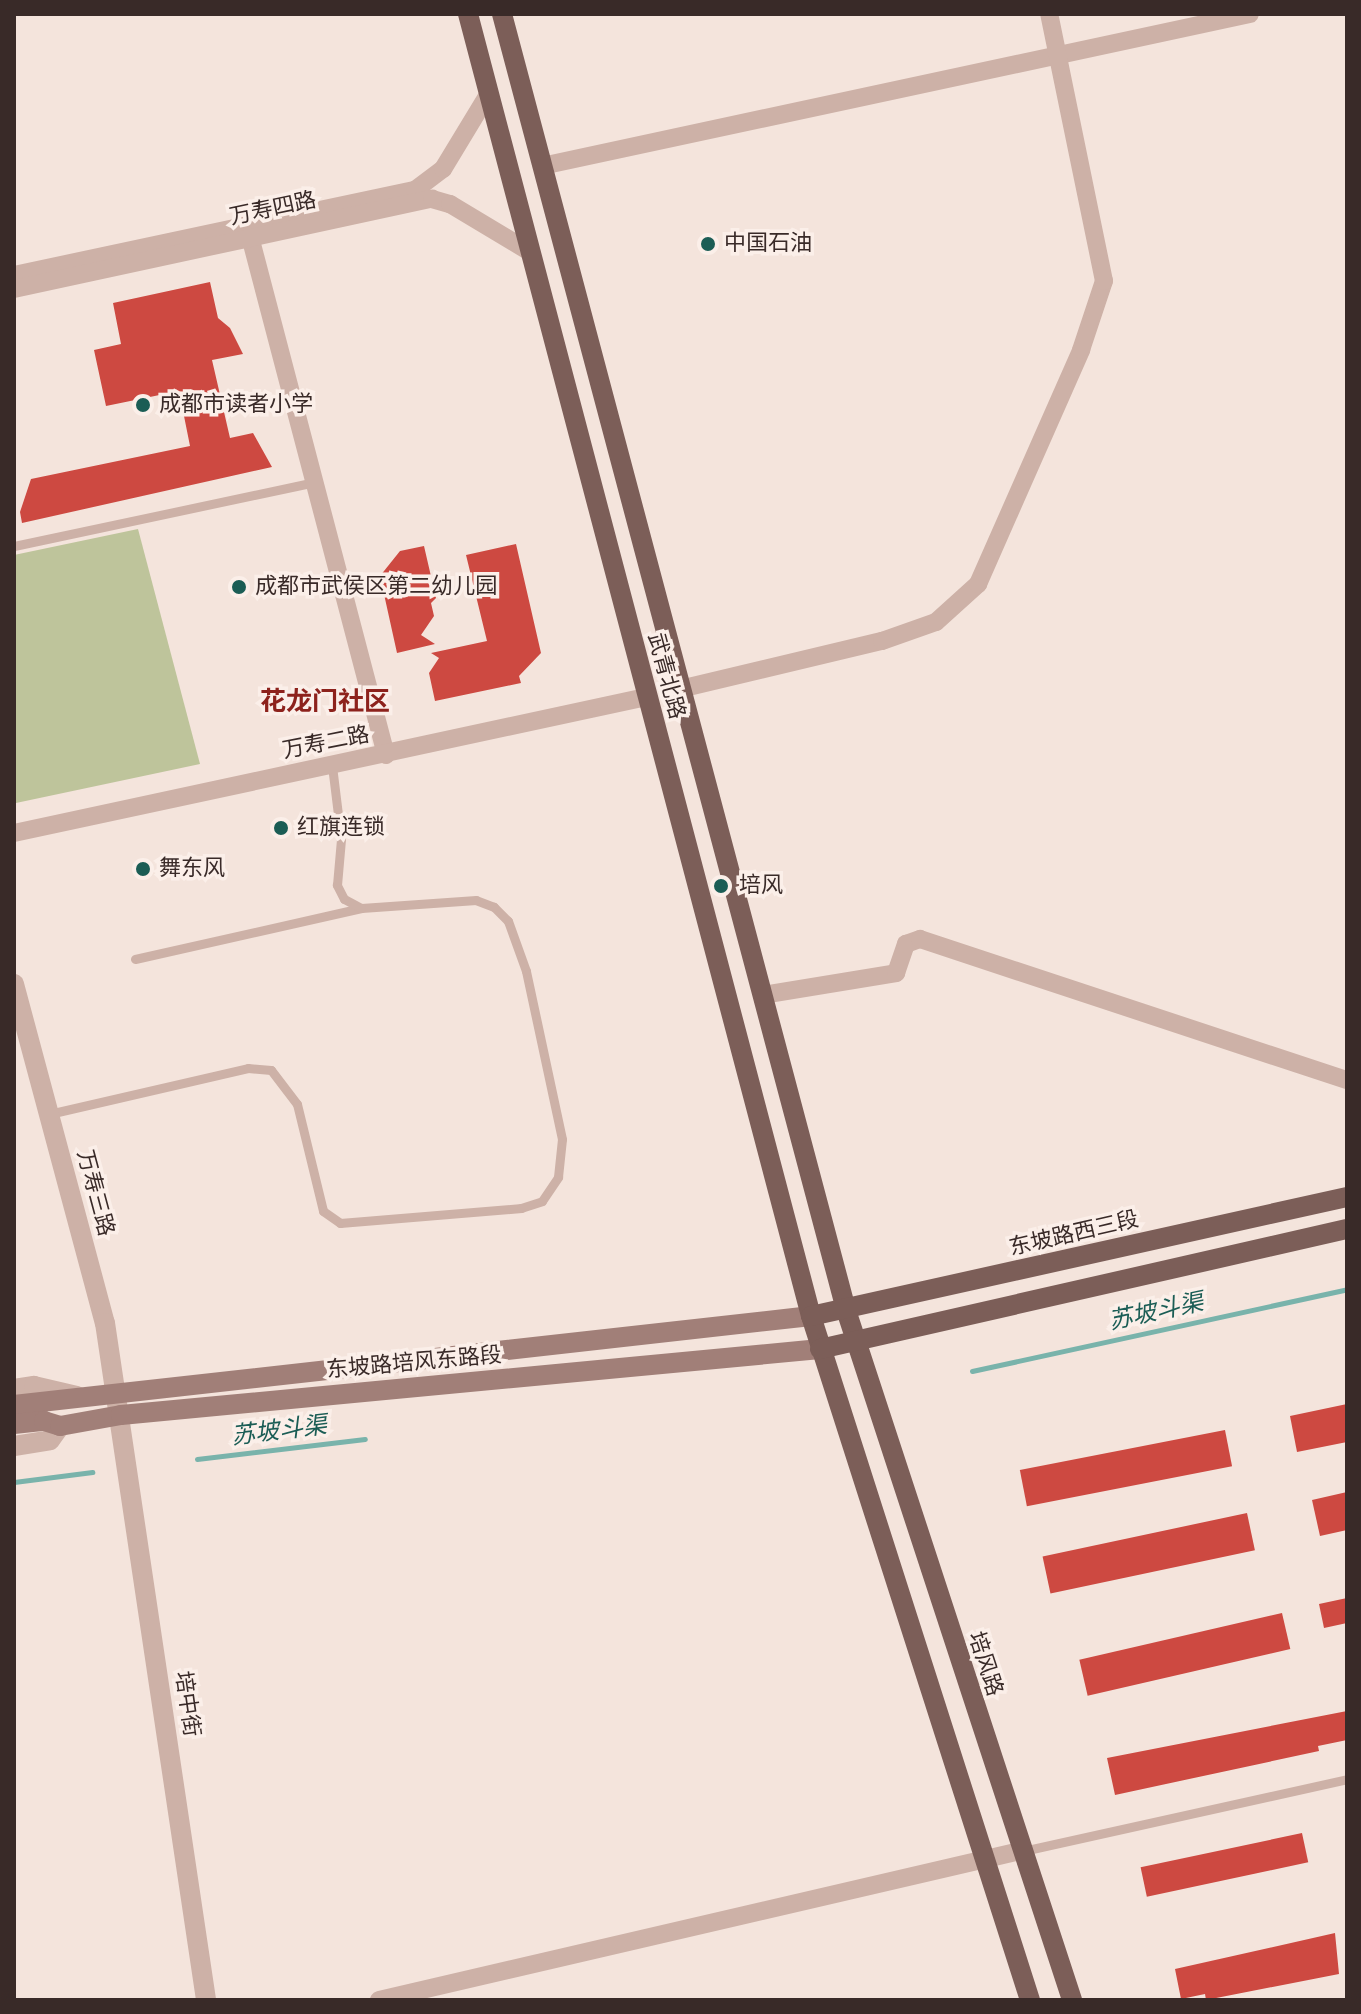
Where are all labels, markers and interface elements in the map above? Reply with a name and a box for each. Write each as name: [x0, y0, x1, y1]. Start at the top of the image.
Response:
street label: 万寿四路: [227, 187, 319, 231]
place label: 中国石油: [724, 231, 812, 257]
marker: 中国石油: [699, 235, 717, 253]
place label: 成都市读者小学: [159, 392, 313, 418]
marker: 成都市读者小学: [134, 396, 152, 414]
place label: 成都市武侯区第二幼儿园: [255, 574, 497, 600]
marker: 成都市武侯区第二幼儿园: [230, 578, 248, 596]
street label: 武青北路: [642, 630, 690, 722]
district label: 花龙门社区: [260, 686, 390, 718]
street label: 万寿二路: [280, 722, 372, 764]
place label: 红旗连锁: [297, 815, 385, 841]
marker: 红旗连锁: [272, 819, 290, 837]
place label: 舞东风: [159, 856, 225, 882]
marker: 舞东风: [134, 860, 152, 878]
place label: 培风: [739, 873, 783, 899]
marker: 培风: [710, 875, 732, 897]
street label: 万寿三路: [71, 1147, 119, 1239]
street label: 东坡路西三段: [1007, 1206, 1141, 1262]
water label: 苏坡斗渠: [1106, 1288, 1206, 1336]
street label: 东坡路培风东路段: [325, 1342, 503, 1384]
water label: 苏坡斗渠: [230, 1411, 328, 1451]
street label: 培风路: [962, 1629, 1008, 1699]
street label: 培中街: [169, 1669, 205, 1739]

